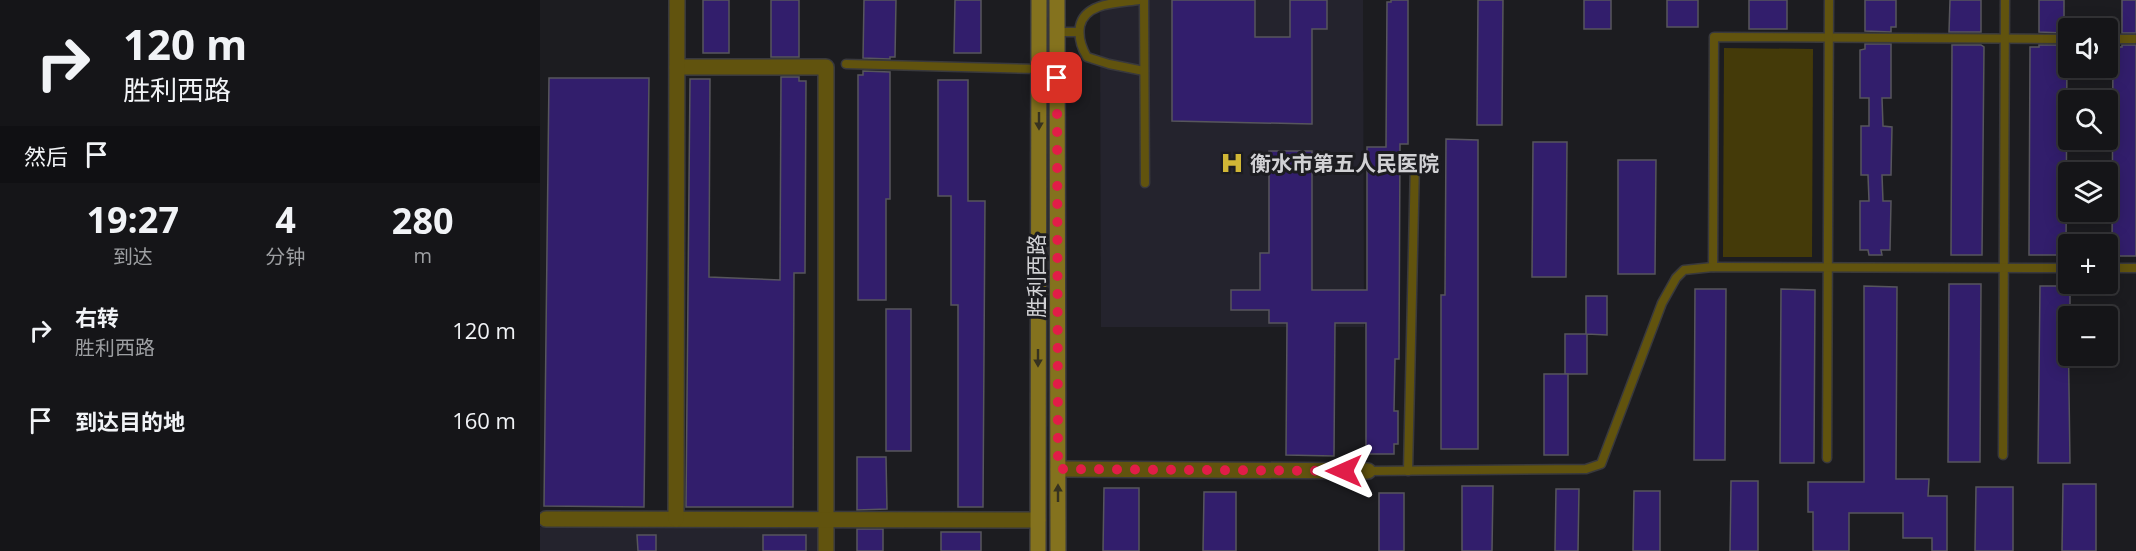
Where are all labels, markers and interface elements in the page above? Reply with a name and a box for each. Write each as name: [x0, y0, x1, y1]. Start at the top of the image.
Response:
text: 120 m: [123, 15, 247, 72]
map controls: [2058, 18, 2118, 366]
button: sound: [2058, 18, 2118, 78]
icon: right: [24, 24, 102, 102]
pin: [1031, 52, 1082, 103]
icon: arrive: [1040, 61, 1073, 94]
text: 胜利西路: [123, 71, 231, 108]
button: search: [2058, 90, 2118, 150]
one-way arrow: [1034, 112, 1044, 131]
icon: arrive: [80, 138, 113, 171]
text: 然后: [24, 141, 68, 171]
place label: 衡水市第五人民医院: [1250, 149, 1439, 177]
hospital icon: 衡水市第五人民医院: [1219, 150, 1245, 176]
button: layers: [2058, 162, 2118, 222]
text: 19:27: [86, 195, 179, 244]
text: 4: [275, 195, 296, 244]
text: 280: [392, 196, 454, 245]
street label: 胜利西路: [1022, 234, 1050, 318]
button: +: [2058, 234, 2118, 294]
text: m: [413, 242, 432, 269]
text: 到达: [113, 243, 153, 270]
text: 分钟: [265, 243, 305, 270]
text: 右转: [75, 302, 119, 332]
button: −: [2058, 306, 2118, 366]
icon: right: [24, 314, 57, 347]
text: 120 m: [452, 315, 516, 345]
text: 胜利西路: [75, 334, 155, 361]
one-way arrow: [1033, 349, 1043, 368]
icon: arrive: [24, 404, 57, 437]
text: 160 m: [452, 405, 516, 435]
text: 到达目的地: [75, 406, 185, 436]
position arrow: [1312, 439, 1376, 503]
one-way arrow: [1053, 483, 1063, 502]

